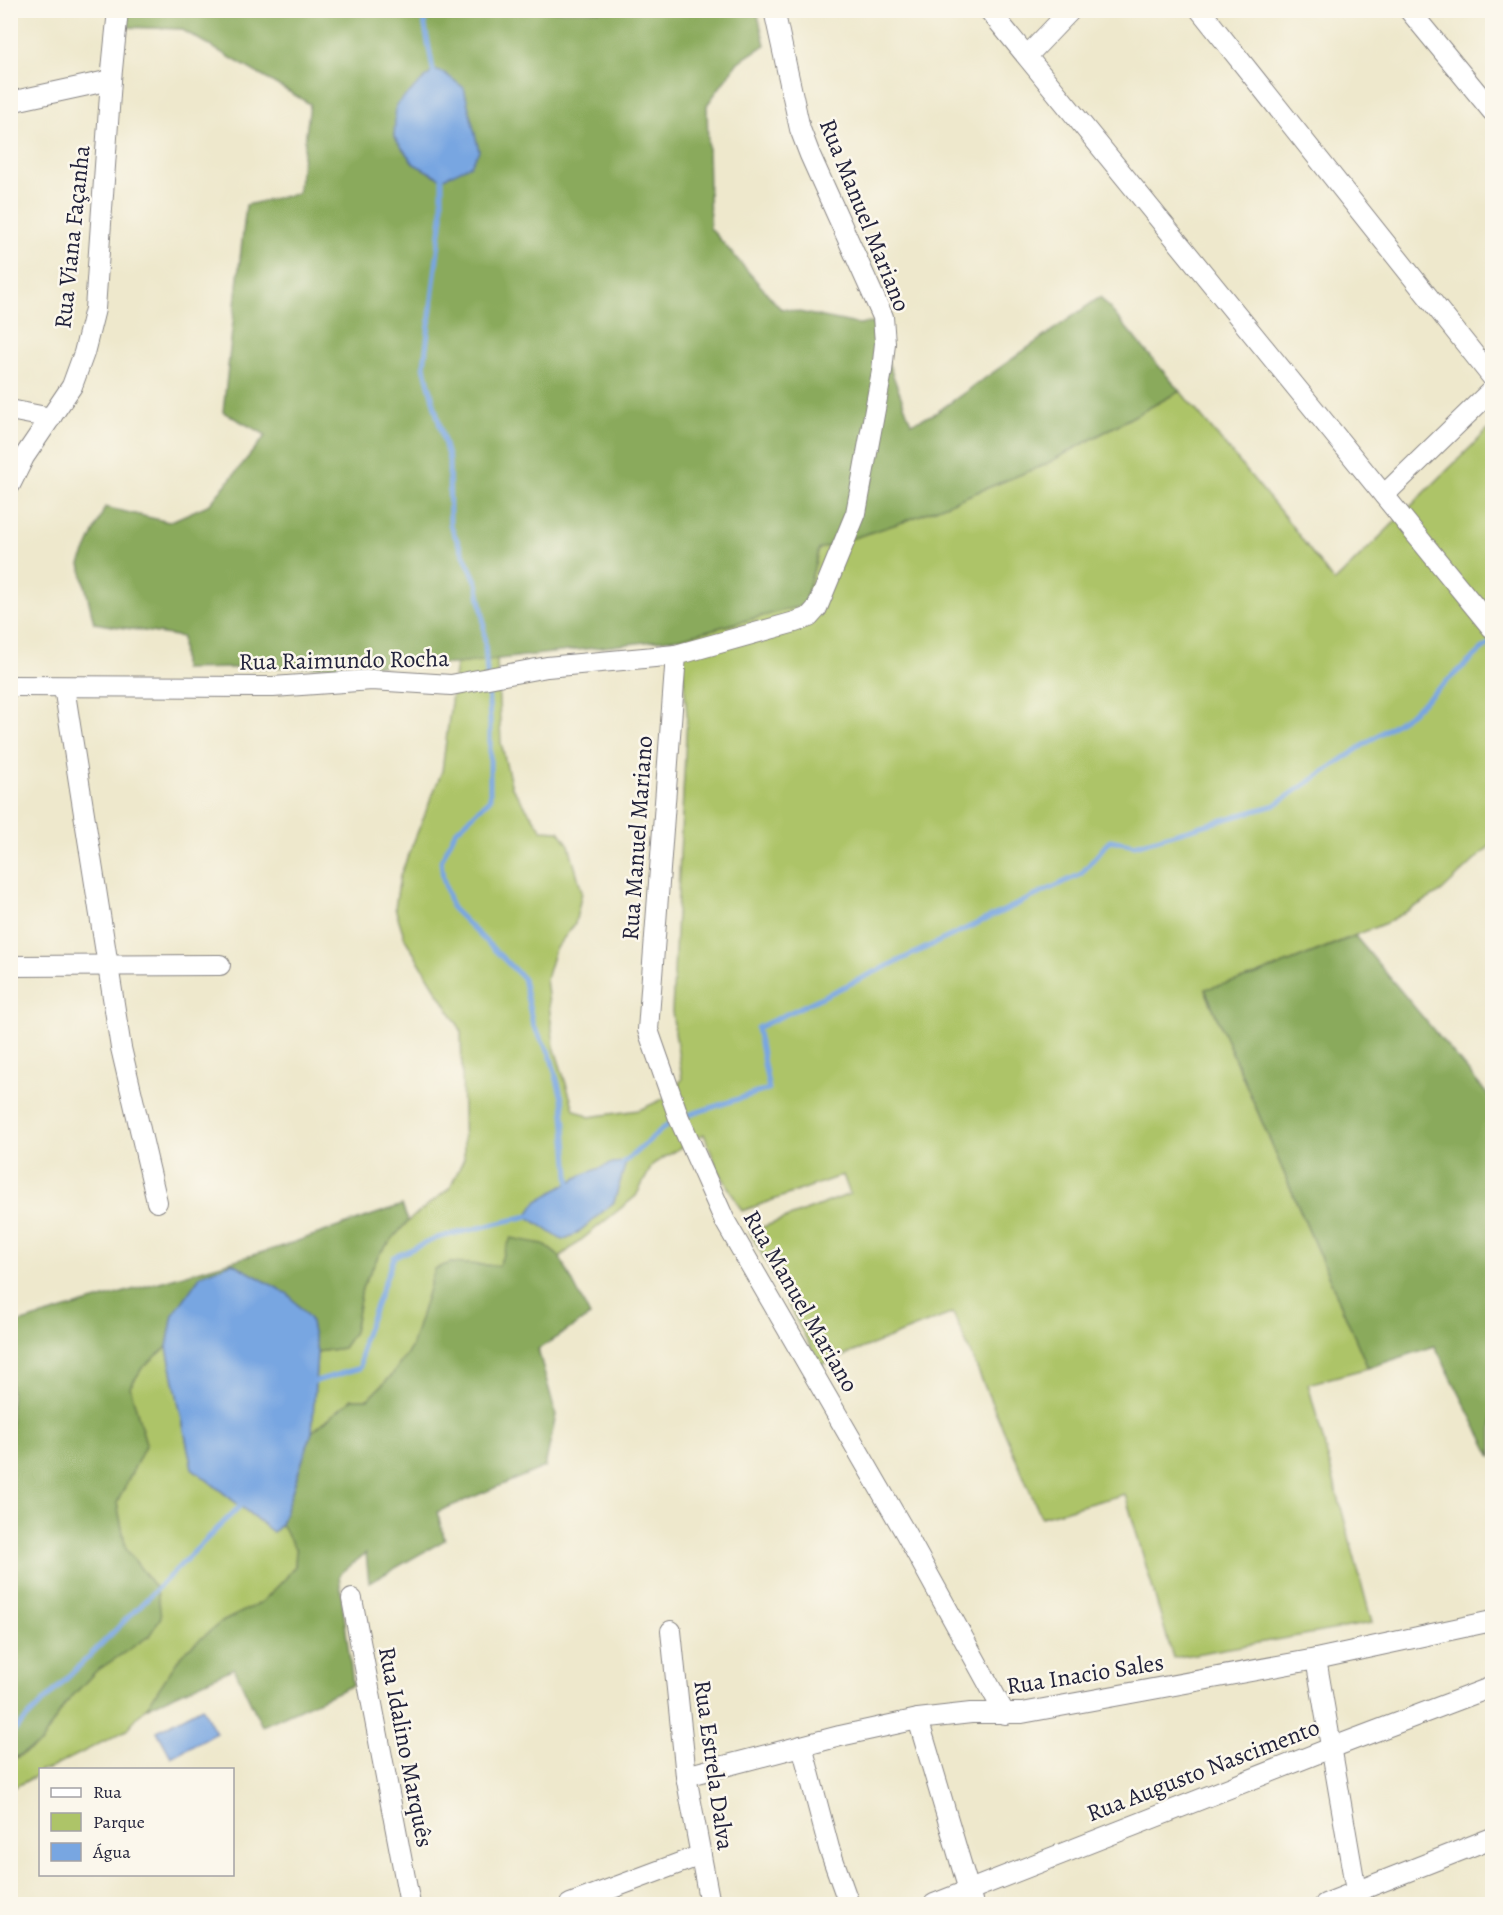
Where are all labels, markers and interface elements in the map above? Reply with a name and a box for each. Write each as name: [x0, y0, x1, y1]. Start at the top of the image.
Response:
street label: Rua Manuel Mariano: [812, 114, 918, 316]
street label: Rua Viana Façanha: [46, 143, 98, 330]
street label: Rua Raimundo Rocha: [238, 642, 450, 678]
street label: Rua Manuel Mariano: [614, 735, 660, 941]
street label: Rua Manuel Mariano: [736, 1204, 866, 1398]
street label: Rua Idalino Marquês: [371, 1644, 441, 1850]
street label: Rua Inacio Sales: [1004, 1646, 1166, 1702]
street label: Rua Estrela Dalva: [686, 1678, 742, 1853]
street label: Rua Augusto Nascimento: [1082, 1711, 1324, 1829]
legend: [39, 1768, 234, 1876]
text: Rua: [93, 1780, 122, 1804]
text: Parque: [93, 1810, 145, 1834]
text: Água: [92, 1840, 131, 1864]

